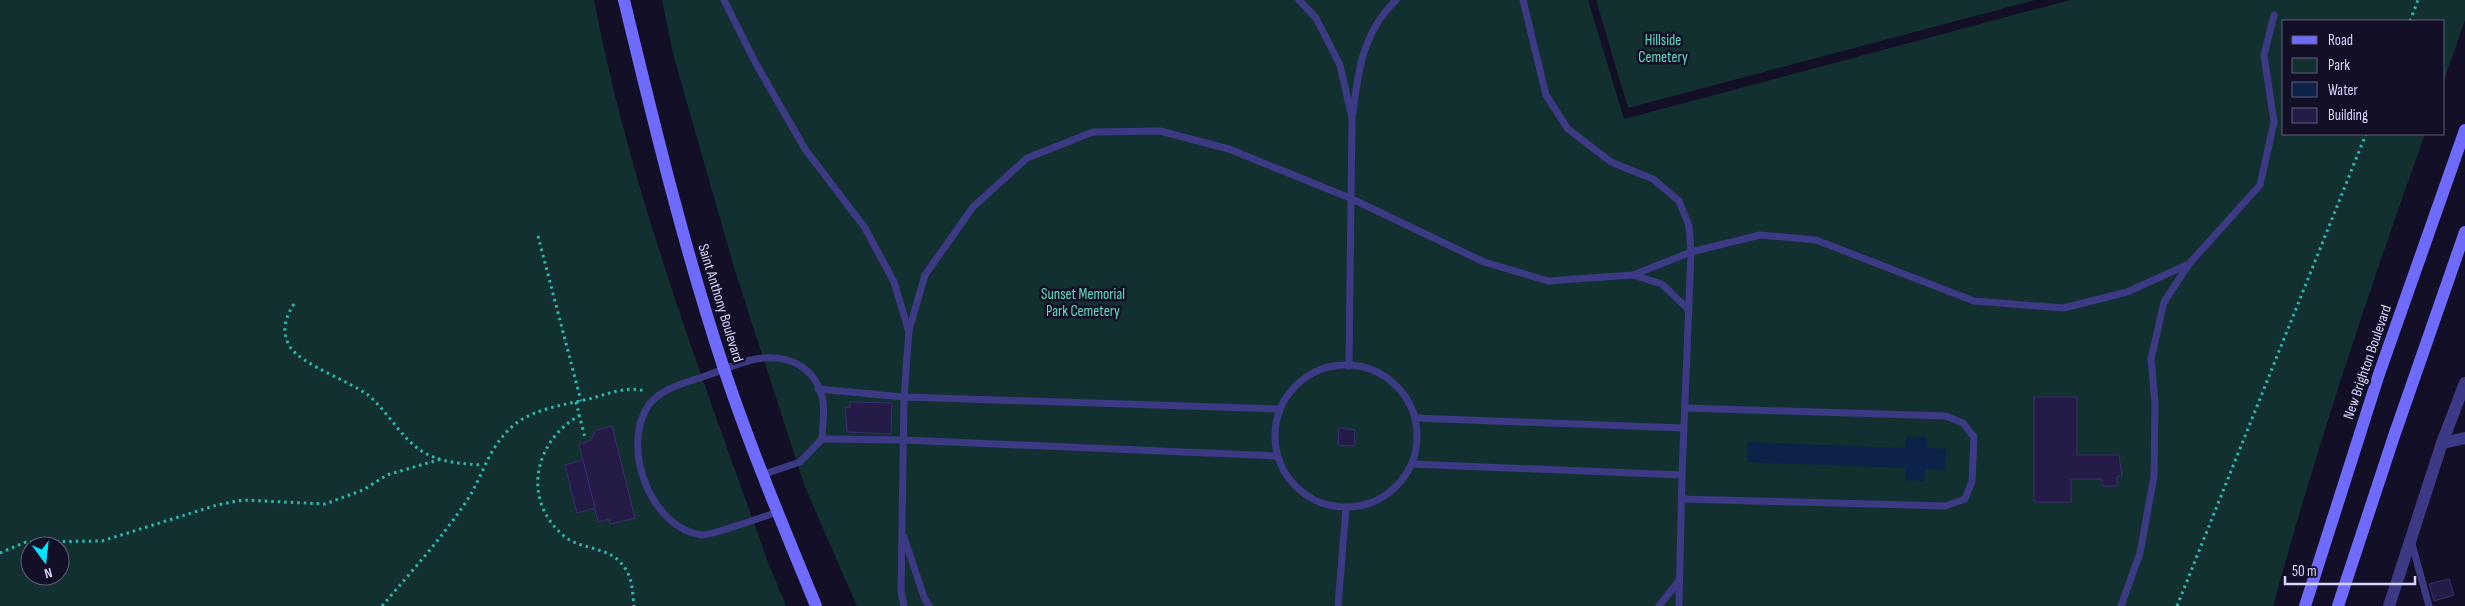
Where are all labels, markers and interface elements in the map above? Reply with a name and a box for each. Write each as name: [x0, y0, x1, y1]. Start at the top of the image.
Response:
legend: [2282, 20, 2445, 135]
park label: Hillside Cemetery: [1638, 31, 1688, 67]
text: Road: [2328, 31, 2353, 50]
text: Park: [2328, 56, 2350, 75]
text: Water: [2328, 81, 2359, 100]
text: Building: [2328, 106, 2368, 125]
street label: Saint Anthony Boulevard: [693, 242, 748, 365]
park label: Sunset Memorial Park Cemetery: [1041, 285, 1125, 321]
street label: New Brighton Boulevard: [2339, 302, 2396, 422]
north arrow: [20, 536, 70, 586]
scale bar: [2285, 554, 2415, 586]
text: 50 m: [2292, 562, 2317, 581]
text: N: [42, 564, 54, 582]

